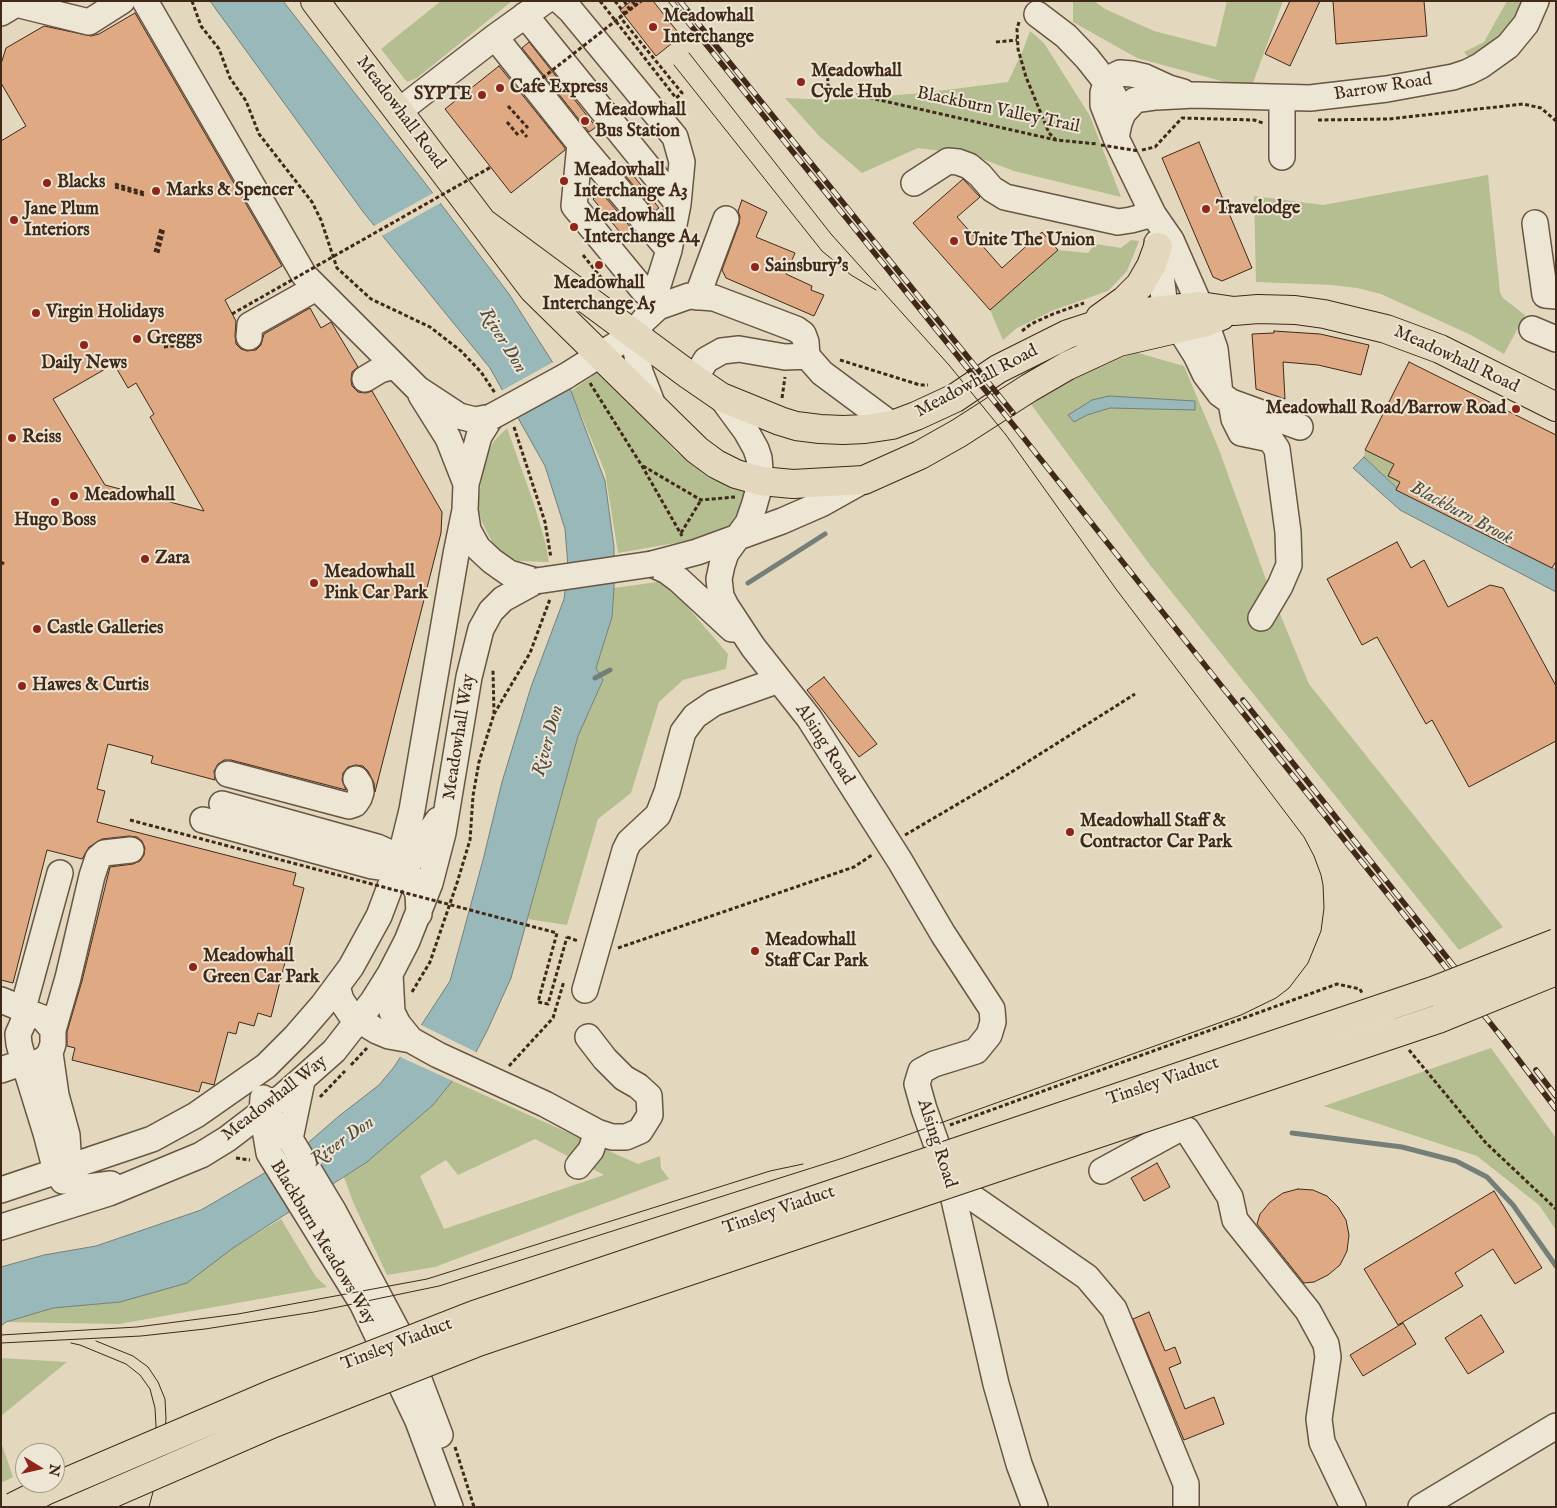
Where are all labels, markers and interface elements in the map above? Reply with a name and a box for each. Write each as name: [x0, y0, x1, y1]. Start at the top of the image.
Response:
place label: Meadowhall Interchange: [663, 6, 754, 48]
marker: Meadowhall Interchange: [647, 21, 659, 33]
street label: Meadowhall Road: [351, 52, 449, 174]
place label: Meadowhall Cycle Hub: [811, 61, 902, 104]
street label: Barrow Road: [1332, 70, 1434, 106]
marker: Meadowhall Cycle Hub: [795, 76, 807, 88]
place label: Cafe Express: [510, 77, 608, 99]
marker: Cafe Express: [494, 82, 506, 94]
street label: Blackburn Valley Trail: [915, 83, 1081, 139]
place label: SYPTE: [414, 84, 472, 106]
marker: SYPTE: [476, 89, 488, 101]
place label: Meadowhall Bus Station: [595, 100, 686, 142]
marker: Meadowhall Bus Station: [579, 115, 591, 127]
place label: Meadowhall Interchange A3: [574, 160, 688, 202]
place label: Blacks: [57, 172, 105, 194]
marker: Meadowhall Interchange A3: [558, 175, 570, 187]
marker: Blacks: [41, 177, 53, 189]
place label: Marks & Spencer: [166, 180, 294, 202]
marker: Marks & Spencer: [150, 185, 162, 197]
place label: Travelodge: [1216, 198, 1300, 220]
place label: Jane Plum Interiors: [24, 199, 99, 242]
marker: Travelodge: [1200, 203, 1212, 215]
place label: Meadowhall Interchange A4: [584, 206, 700, 248]
marker: Jane Plum Interiors: [8, 214, 20, 226]
marker: Meadowhall Interchange A4: [568, 221, 580, 233]
place label: Unite The Union: [964, 230, 1095, 252]
marker: Unite The Union: [948, 235, 960, 247]
place label: Sainsbury's: [765, 256, 848, 278]
marker: Meadowhall Interchange A5: [593, 259, 605, 271]
marker: Sainsbury's: [749, 261, 761, 273]
place label: Meadowhall Interchange A5: [542, 273, 656, 316]
place label: Virgin Holidays: [46, 302, 164, 324]
water label: River Don: [473, 304, 531, 378]
marker: Virgin Holidays: [30, 307, 42, 319]
street label: Meadowhall Road: [1390, 322, 1522, 398]
place label: Greggs: [147, 328, 202, 350]
marker: Greggs: [131, 333, 143, 345]
marker: Daily News: [78, 339, 90, 351]
street label: Meadowhall Road: [912, 341, 1042, 423]
place label: Daily News: [41, 353, 127, 375]
place label: Meadowhall Road/Barrow Road: [1266, 398, 1506, 420]
marker: Meadowhall Road/Barrow Road: [1510, 403, 1522, 415]
place label: Reiss: [22, 427, 61, 449]
marker: Reiss: [6, 432, 18, 444]
water label: Blackburn Brook: [1406, 477, 1516, 551]
place label: Meadowhall: [84, 485, 175, 507]
marker: Meadowhall: [68, 490, 80, 502]
marker: Hugo Boss: [49, 496, 61, 508]
place label: Hugo Boss: [14, 510, 96, 532]
place label: Zara: [155, 548, 190, 570]
marker: Zara: [139, 553, 151, 565]
place label: Meadowhall Pink Car Park: [324, 562, 428, 604]
marker: Meadowhall Pink Car Park: [308, 577, 320, 589]
place label: Castle Galleries: [47, 618, 163, 640]
marker: Castle Galleries: [31, 623, 43, 635]
street label: Meadowhall Way: [439, 672, 481, 802]
place label: Hawes & Curtis: [32, 675, 149, 697]
marker: Hawes & Curtis: [16, 680, 28, 692]
street label: Alsing Road: [790, 700, 858, 790]
water label: River Don: [529, 703, 569, 779]
place label: Meadowhall Staff & Contractor Car Park: [1080, 811, 1232, 854]
marker: Meadowhall Staff & Contractor Car Park: [1064, 826, 1076, 838]
place label: Meadowhall Staff Car Park: [765, 930, 868, 972]
marker: Meadowhall Staff Car Park: [749, 945, 761, 957]
place label: Meadowhall Green Car Park: [203, 946, 319, 989]
marker: Meadowhall Green Car Park: [187, 961, 199, 973]
street label: Meadowhall Way: [218, 1051, 332, 1147]
street label: Tinsley Viaduct: [1104, 1053, 1222, 1111]
street label: Alsing Road: [911, 1097, 961, 1191]
water label: River Don: [307, 1112, 379, 1172]
street label: Blackburn Meadows Way: [264, 1157, 380, 1329]
street label: Tinsley Viaduct: [720, 1182, 838, 1240]
street label: Tinsley Viaduct: [339, 1314, 455, 1376]
north arrow: [15, 1443, 65, 1493]
text: N: [44, 1463, 64, 1478]

